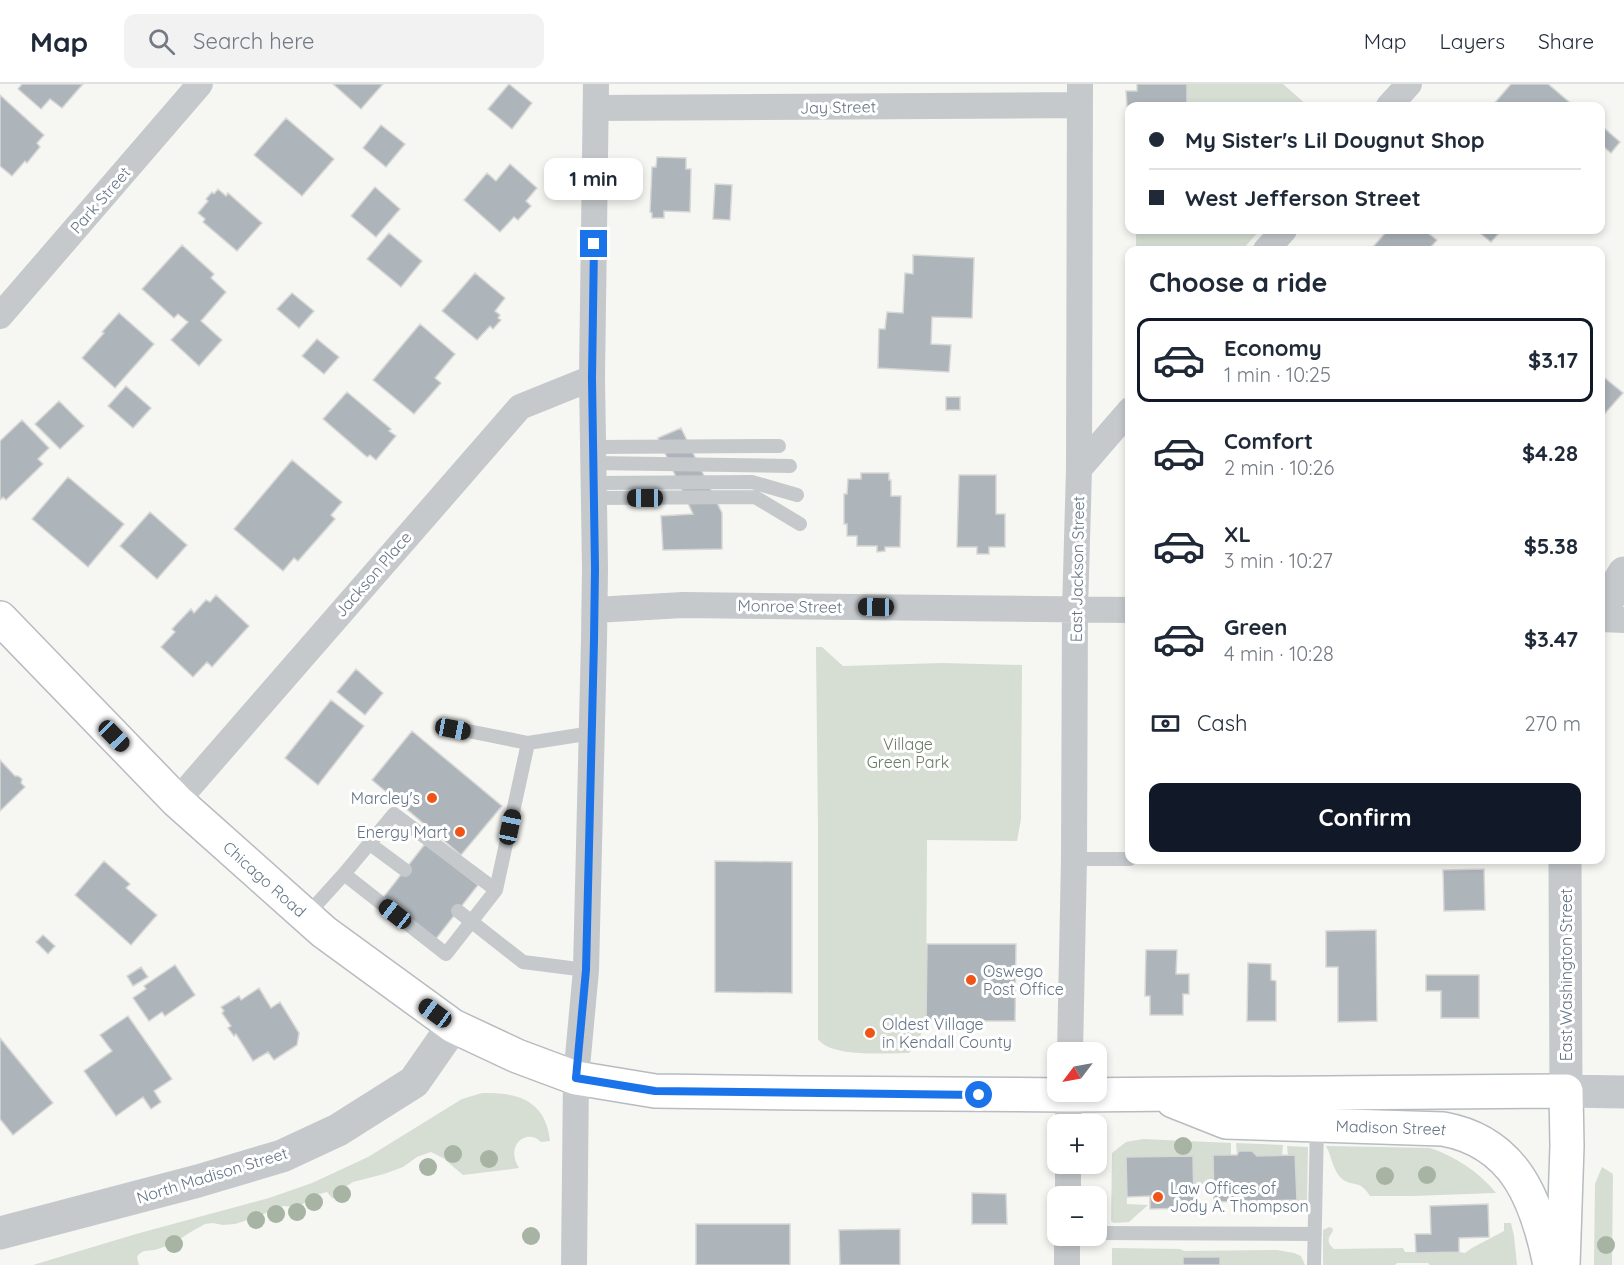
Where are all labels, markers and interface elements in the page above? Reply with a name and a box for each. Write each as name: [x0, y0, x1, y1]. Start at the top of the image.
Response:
search box: [124, 14, 544, 68]
text: Map: [30, 24, 88, 59]
icon: search: [145, 25, 178, 58]
text: Search here: [193, 27, 315, 55]
text: Map: [1364, 28, 1407, 54]
text: Layers: [1440, 28, 1505, 54]
text: Share: [1538, 28, 1594, 54]
street label: Jay Street: [800, 96, 876, 118]
text: My Sister's Lil Dougnut Shop: [1185, 126, 1485, 154]
callout: 1 min: [544, 157, 644, 199]
street label: Park Street: [66, 163, 134, 237]
text: 1 min: [569, 166, 618, 191]
text: West Jefferson Street: [1185, 184, 1421, 212]
route end: [580, 230, 607, 257]
text: Choose a ride: [1149, 265, 1327, 299]
icon: car: [1152, 333, 1206, 387]
text: Economy: [1224, 334, 1322, 362]
text: $3.17: [1528, 346, 1578, 374]
text: 1 min · 10:25: [1224, 362, 1331, 387]
icon: car: [1152, 426, 1206, 480]
text: Comfort: [1224, 427, 1313, 455]
text: $4.28: [1522, 439, 1578, 467]
text: 2 min · 10:26: [1224, 455, 1334, 480]
car: [627, 489, 663, 507]
street label: East Jackson Street: [1066, 496, 1088, 642]
icon: car: [1152, 519, 1206, 573]
text: XL: [1224, 520, 1251, 548]
street label: Jackson Place: [330, 527, 416, 621]
text: $5.38: [1524, 532, 1578, 560]
text: 3 min · 10:27: [1224, 548, 1333, 573]
street label: Monroe Street: [737, 595, 843, 617]
car: [858, 598, 894, 616]
icon: car: [1152, 612, 1206, 666]
text: Green: [1224, 613, 1287, 641]
text: $3.47: [1524, 625, 1578, 653]
text: 4 min · 10:28: [1224, 641, 1334, 666]
icon: cash: [1149, 707, 1182, 740]
text: Cash: [1197, 709, 1248, 737]
text: 270 m: [1524, 711, 1581, 736]
car: [95, 717, 133, 755]
car: [434, 717, 472, 741]
park label: Village Green Park: [867, 734, 949, 772]
button: Confirm: [1149, 783, 1581, 852]
place label: Marcley's: [351, 788, 420, 808]
marker: Marcley's: [425, 791, 439, 805]
car: [497, 808, 523, 846]
place label: Energy Mart: [357, 822, 448, 842]
marker: Energy Mart: [453, 825, 467, 839]
street label: Chicago Road: [219, 837, 310, 921]
street label: East Washington Street: [1556, 889, 1576, 1061]
car: [375, 896, 415, 932]
place label: Oswego Post Office: [983, 961, 1064, 999]
marker: Oswego Post Office: [964, 973, 978, 987]
car: [415, 995, 455, 1031]
place label: Oldest Village in Kendall County: [882, 1014, 1012, 1052]
marker: Oldest Village in Kendall County: [863, 1026, 877, 1040]
north arrow: [1047, 1042, 1107, 1102]
map controls: [1047, 1042, 1107, 1246]
route start: [965, 1081, 992, 1108]
button: +: [1047, 1114, 1107, 1174]
street label: Madison Street: [1335, 1116, 1448, 1139]
street label: North Madison Street: [134, 1142, 290, 1208]
place label: Law Offices of Jody A. Thompson: [1170, 1178, 1309, 1216]
button: −: [1047, 1186, 1107, 1246]
marker: Law Offices of Jody A. Thompson: [1151, 1190, 1165, 1204]

